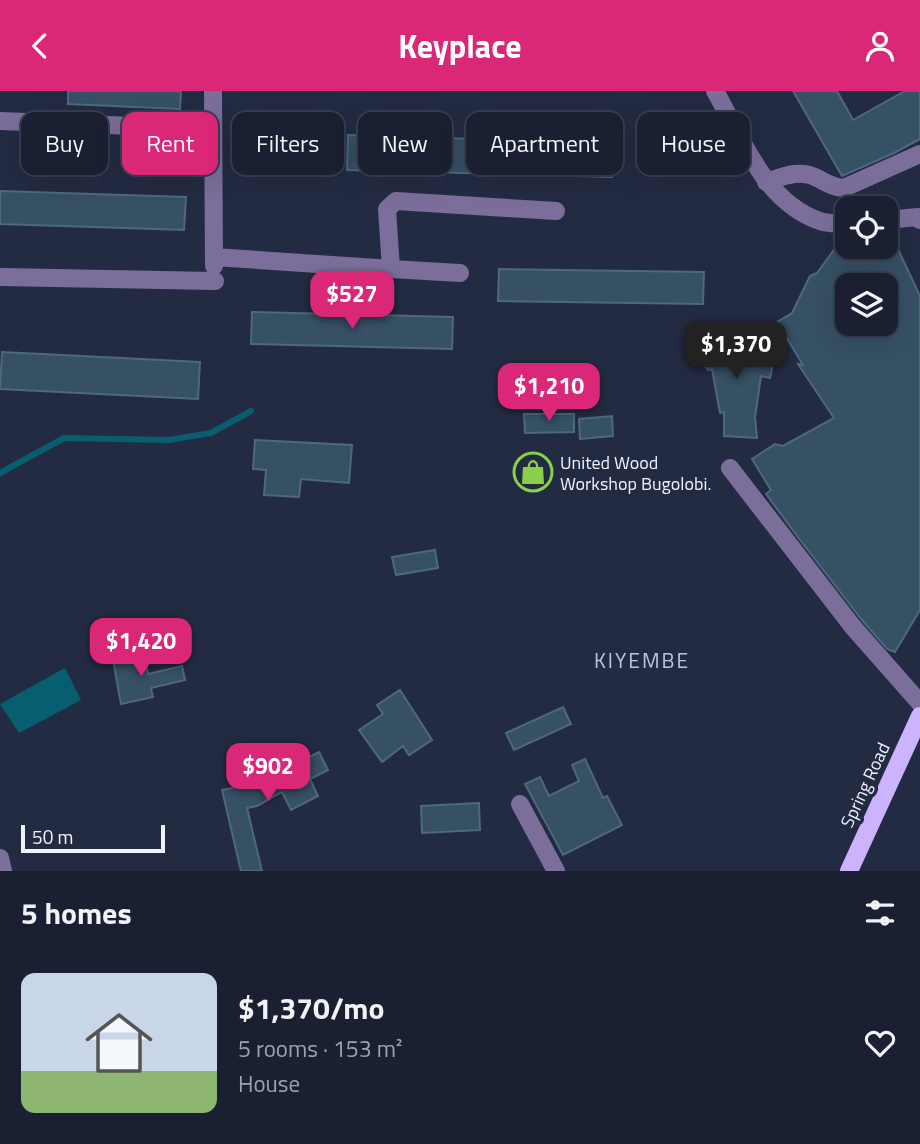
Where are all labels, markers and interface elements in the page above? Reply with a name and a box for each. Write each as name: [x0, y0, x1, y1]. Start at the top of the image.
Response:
text: Keyplace: [398, 22, 522, 70]
icon: back: [21, 27, 59, 65]
icon: person: [861, 27, 899, 65]
chip: Buy: [21, 112, 108, 175]
chip: Rent: [122, 112, 218, 175]
chip: Filters: [232, 112, 344, 175]
chip: New: [358, 112, 452, 175]
chip: Apartment: [466, 112, 623, 175]
chip: House: [637, 112, 750, 175]
map controls: [835, 196, 898, 336]
button: locate: [835, 196, 898, 259]
pin: $527: [311, 271, 393, 331]
button: layers: [835, 273, 898, 336]
text: $527: [326, 276, 378, 311]
pin: $1,370: [679, 321, 793, 381]
text: $1,370: [701, 326, 771, 361]
pin: $1,210: [492, 363, 606, 423]
text: $1,210: [514, 368, 584, 403]
place label: United Wood Workshop Bugolobi.: [560, 449, 711, 497]
shop icon: United Wood Workshop Bugolobi.: [512, 451, 554, 493]
pin: $1,420: [84, 619, 198, 678]
text: $1,420: [106, 623, 176, 658]
district label: KIYEMBE: [594, 644, 690, 676]
street label: Spring Road: [833, 738, 897, 832]
pin: $902: [227, 743, 309, 803]
text: $902: [242, 748, 294, 783]
scale bar: [21, 822, 164, 854]
text: 50 m: [32, 822, 73, 851]
text: 5 homes: [21, 890, 132, 936]
icon: filters: [861, 894, 899, 932]
text: $1,370/mo: [238, 985, 384, 1031]
icon: home: [77, 1001, 161, 1085]
icon: heart: [861, 1024, 899, 1062]
text: 5 rooms · 153 m²: [238, 1031, 402, 1066]
text: House: [238, 1066, 300, 1101]

